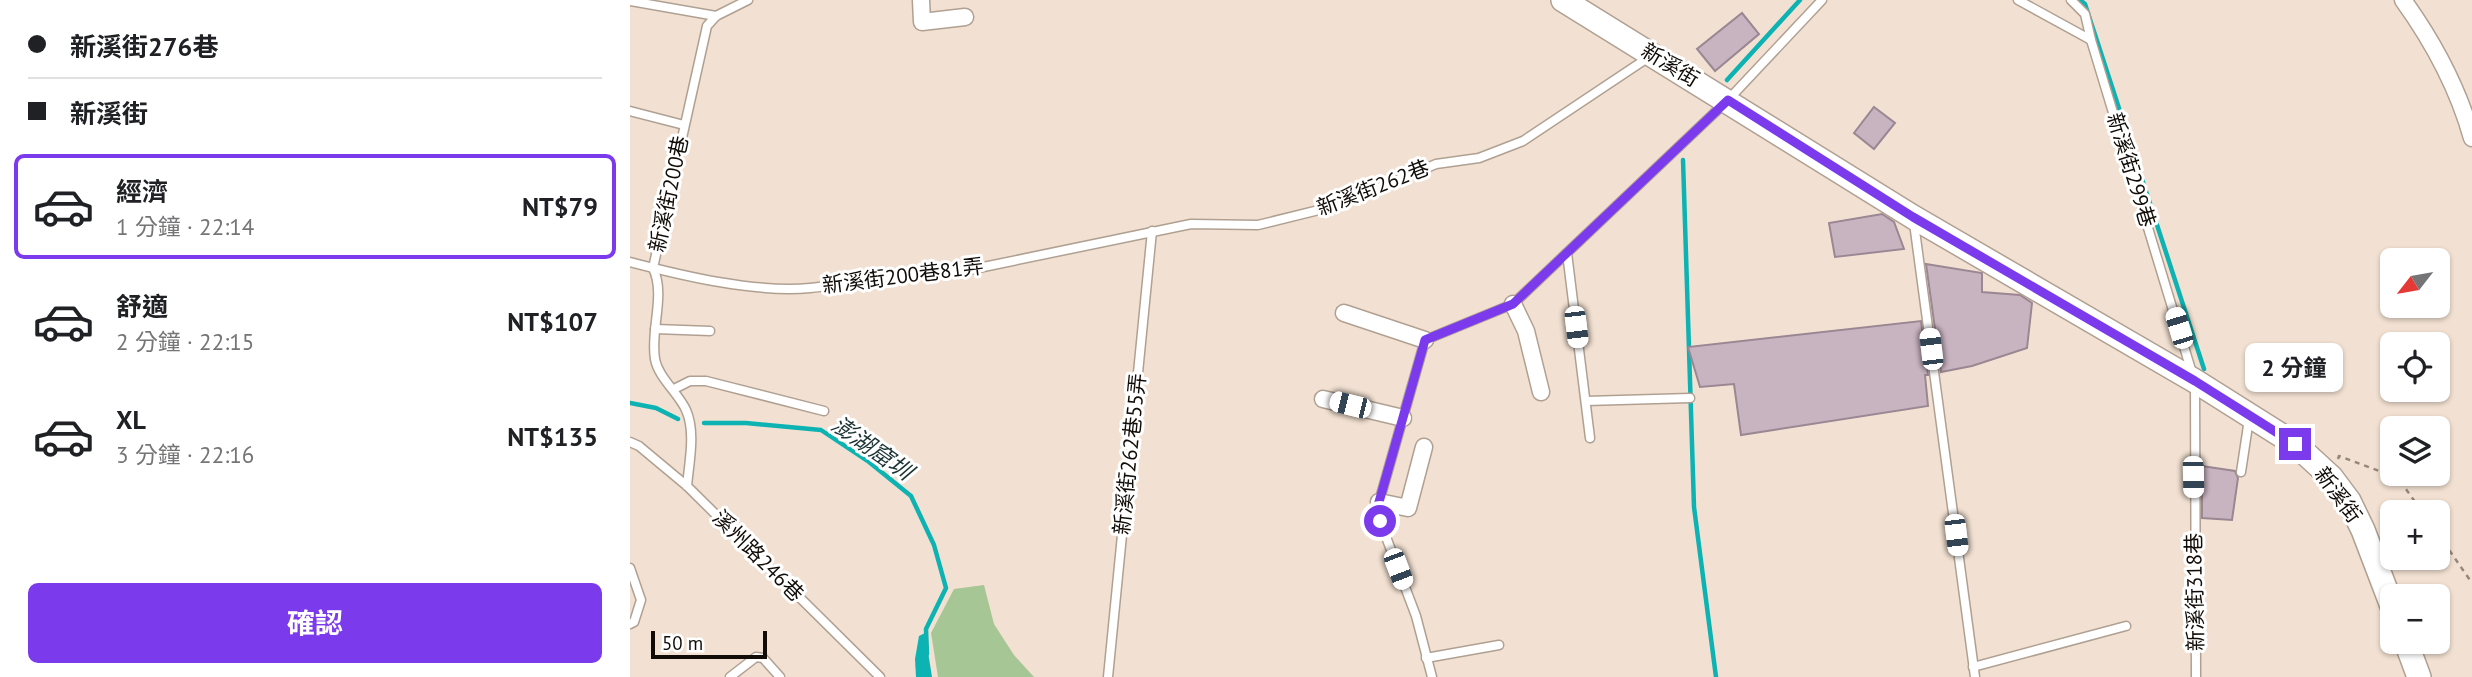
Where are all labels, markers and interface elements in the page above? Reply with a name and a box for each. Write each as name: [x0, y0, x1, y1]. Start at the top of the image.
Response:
text: 新溪街276巷: [70, 30, 218, 63]
street label: 新溪街: [1636, 37, 1704, 92]
text: 新溪街: [70, 97, 148, 130]
street label: 新溪街299巷: [2101, 109, 2162, 230]
street label: 新溪街200巷: [643, 133, 694, 255]
street label: 新溪街262巷: [1313, 154, 1433, 221]
icon: car: [32, 175, 95, 238]
text: 經濟: [116, 175, 168, 208]
text: NT$79: [522, 190, 598, 223]
text: 1 分鐘 · 22:14: [116, 212, 254, 241]
north arrow: [2380, 248, 2450, 318]
map controls: [2380, 248, 2450, 654]
street label: 新溪街200巷81弄: [821, 252, 985, 299]
icon: car: [32, 290, 95, 353]
text: 舒適: [116, 290, 168, 323]
text: NT$107: [507, 305, 598, 338]
car: [1564, 305, 1589, 349]
car: [2163, 305, 2196, 351]
text: 2 分鐘 · 22:15: [116, 327, 254, 356]
car: [1919, 327, 1944, 371]
button: locate: [2380, 332, 2450, 402]
callout: 2 分鐘: [2246, 342, 2344, 392]
text: 2 分鐘: [2262, 353, 2326, 382]
street label: 新溪街262巷55弄: [1108, 372, 1151, 536]
car: [1328, 390, 1373, 420]
text: XL: [116, 403, 146, 436]
icon: car: [32, 405, 95, 468]
water label: 澎湖窟圳: [826, 409, 921, 488]
button: layers: [2380, 416, 2450, 486]
text: NT$135: [507, 420, 598, 453]
route end: [2279, 428, 2311, 460]
text: 3 分鐘 · 22:16: [116, 440, 254, 469]
car: [2183, 456, 2204, 498]
street label: 新溪街: [2309, 461, 2368, 528]
button: +: [2380, 500, 2450, 570]
street label: 溪州路246巷: [707, 504, 810, 607]
route start: [1364, 505, 1396, 537]
car: [1944, 513, 1969, 557]
street label: 新溪街318巷: [2180, 533, 2209, 651]
car: [1381, 546, 1416, 592]
button: 確認: [28, 583, 602, 663]
button: −: [2380, 584, 2450, 654]
scale bar: [651, 628, 766, 660]
text: 50 m: [662, 631, 703, 655]

